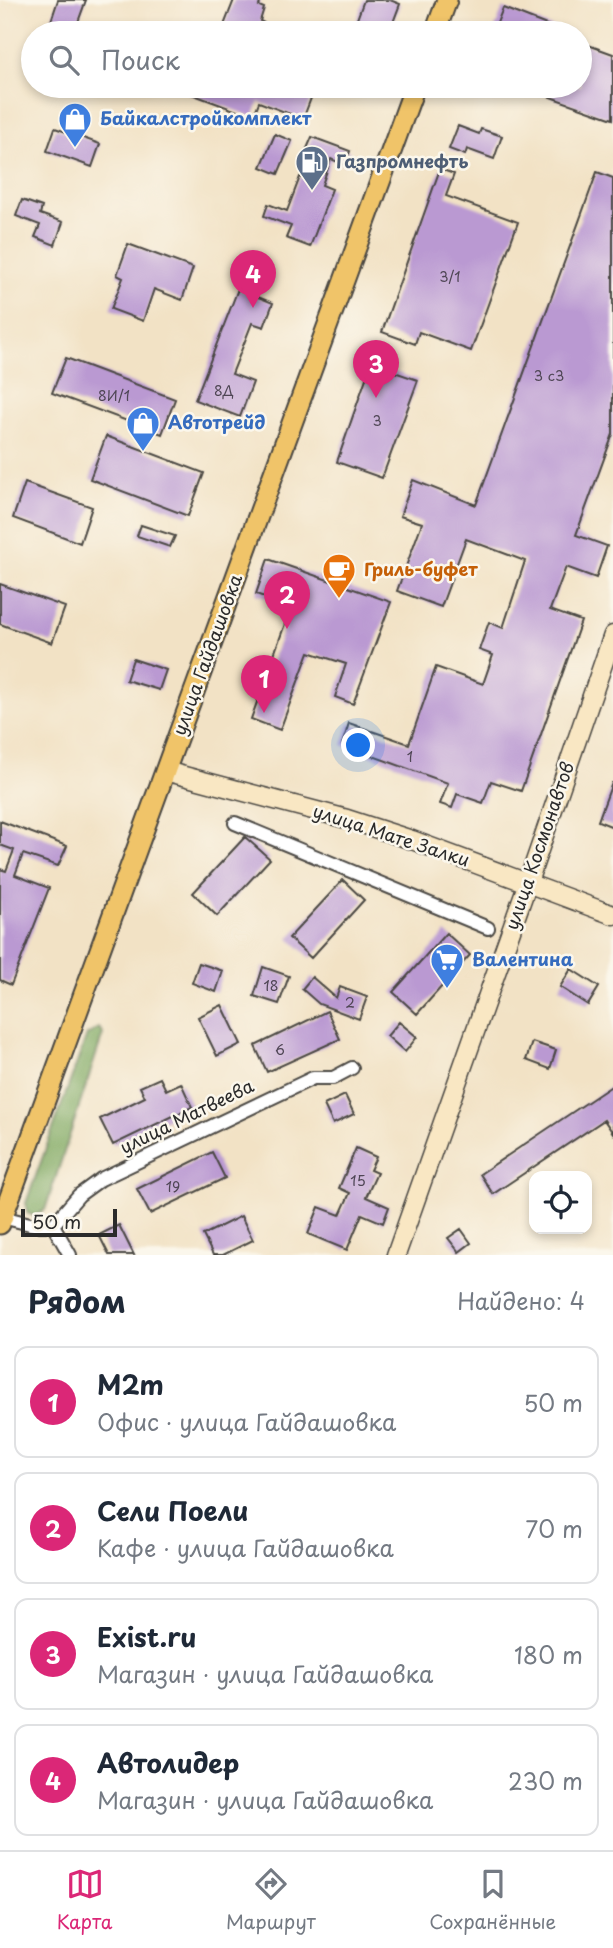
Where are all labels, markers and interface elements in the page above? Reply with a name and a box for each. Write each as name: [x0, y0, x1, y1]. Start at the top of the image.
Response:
search box: [21, 21, 592, 98]
text: Поиск: [101, 40, 180, 79]
icon: search: [45, 41, 83, 79]
shop icon: Байкалстройкомплект: [56, 100, 94, 149]
place label: Байкалстройкомплект: [100, 104, 312, 131]
fuel station icon: Газпромнефть: [293, 143, 331, 192]
place label: Газпромнефть: [336, 147, 469, 174]
pin: 4: [230, 250, 276, 308]
house number: 3/1: [439, 266, 461, 287]
pin: 3: [353, 340, 399, 398]
house number: 3 с3: [534, 365, 564, 386]
house number: 8Д: [214, 380, 234, 401]
house number: 8И/1: [98, 385, 130, 406]
shop icon: Автотрейд: [124, 404, 162, 453]
place label: Автотрейд: [168, 408, 265, 435]
house number: 3: [372, 410, 382, 431]
cafe icon: Гриль-буфет: [320, 551, 358, 600]
place label: Гриль-буфет: [364, 555, 478, 582]
street label: улица Гайдашовка: [165, 569, 249, 739]
pin: 2: [264, 571, 310, 629]
pin: 1: [241, 655, 287, 713]
your location: [341, 728, 375, 762]
house number: 1: [407, 746, 413, 767]
street label: улица Космонавтов: [497, 758, 580, 933]
street label: улица Мате Залки: [310, 797, 473, 873]
supermarket icon: Валентина: [428, 941, 466, 990]
place label: Валентина: [472, 945, 574, 972]
house number: 18: [263, 975, 279, 996]
house number: 2: [345, 992, 355, 1013]
house number: 6: [275, 1039, 285, 1060]
street label: улица Матвеева: [115, 1071, 259, 1160]
house number: 15: [350, 1170, 366, 1191]
map controls: [529, 1171, 592, 1234]
button: locate: [529, 1171, 592, 1234]
house number: 19: [166, 1176, 180, 1197]
scale bar: [21, 1206, 117, 1238]
text: 50 m: [32, 1207, 81, 1235]
text: Рядом: [28, 1278, 126, 1323]
text: Найдено: 4: [457, 1283, 585, 1318]
text: М2m: [97, 1365, 164, 1404]
text: 1: [48, 1385, 59, 1420]
text: 50 m: [523, 1385, 583, 1420]
text: Офис · улица Гайдашовка: [97, 1404, 396, 1439]
text: Сели Поели: [97, 1491, 248, 1530]
text: 2: [45, 1511, 61, 1546]
text: 70 m: [525, 1511, 583, 1546]
text: Кафе · улица Гайдашовка: [97, 1530, 394, 1565]
text: Exist.ru: [97, 1617, 196, 1656]
text: 3: [45, 1637, 61, 1672]
text: 180 m: [514, 1637, 583, 1672]
text: Магазин · улица Гайдашовка: [97, 1656, 433, 1691]
text: Автолидер: [97, 1743, 239, 1782]
text: 4: [45, 1763, 61, 1798]
text: 230 m: [508, 1763, 583, 1798]
text: Магазин · улица Гайдашовка: [97, 1782, 433, 1817]
tab: Карта: [57, 1865, 113, 1935]
tab: Маршрут: [226, 1865, 316, 1935]
tab: Сохранённые: [429, 1865, 556, 1935]

